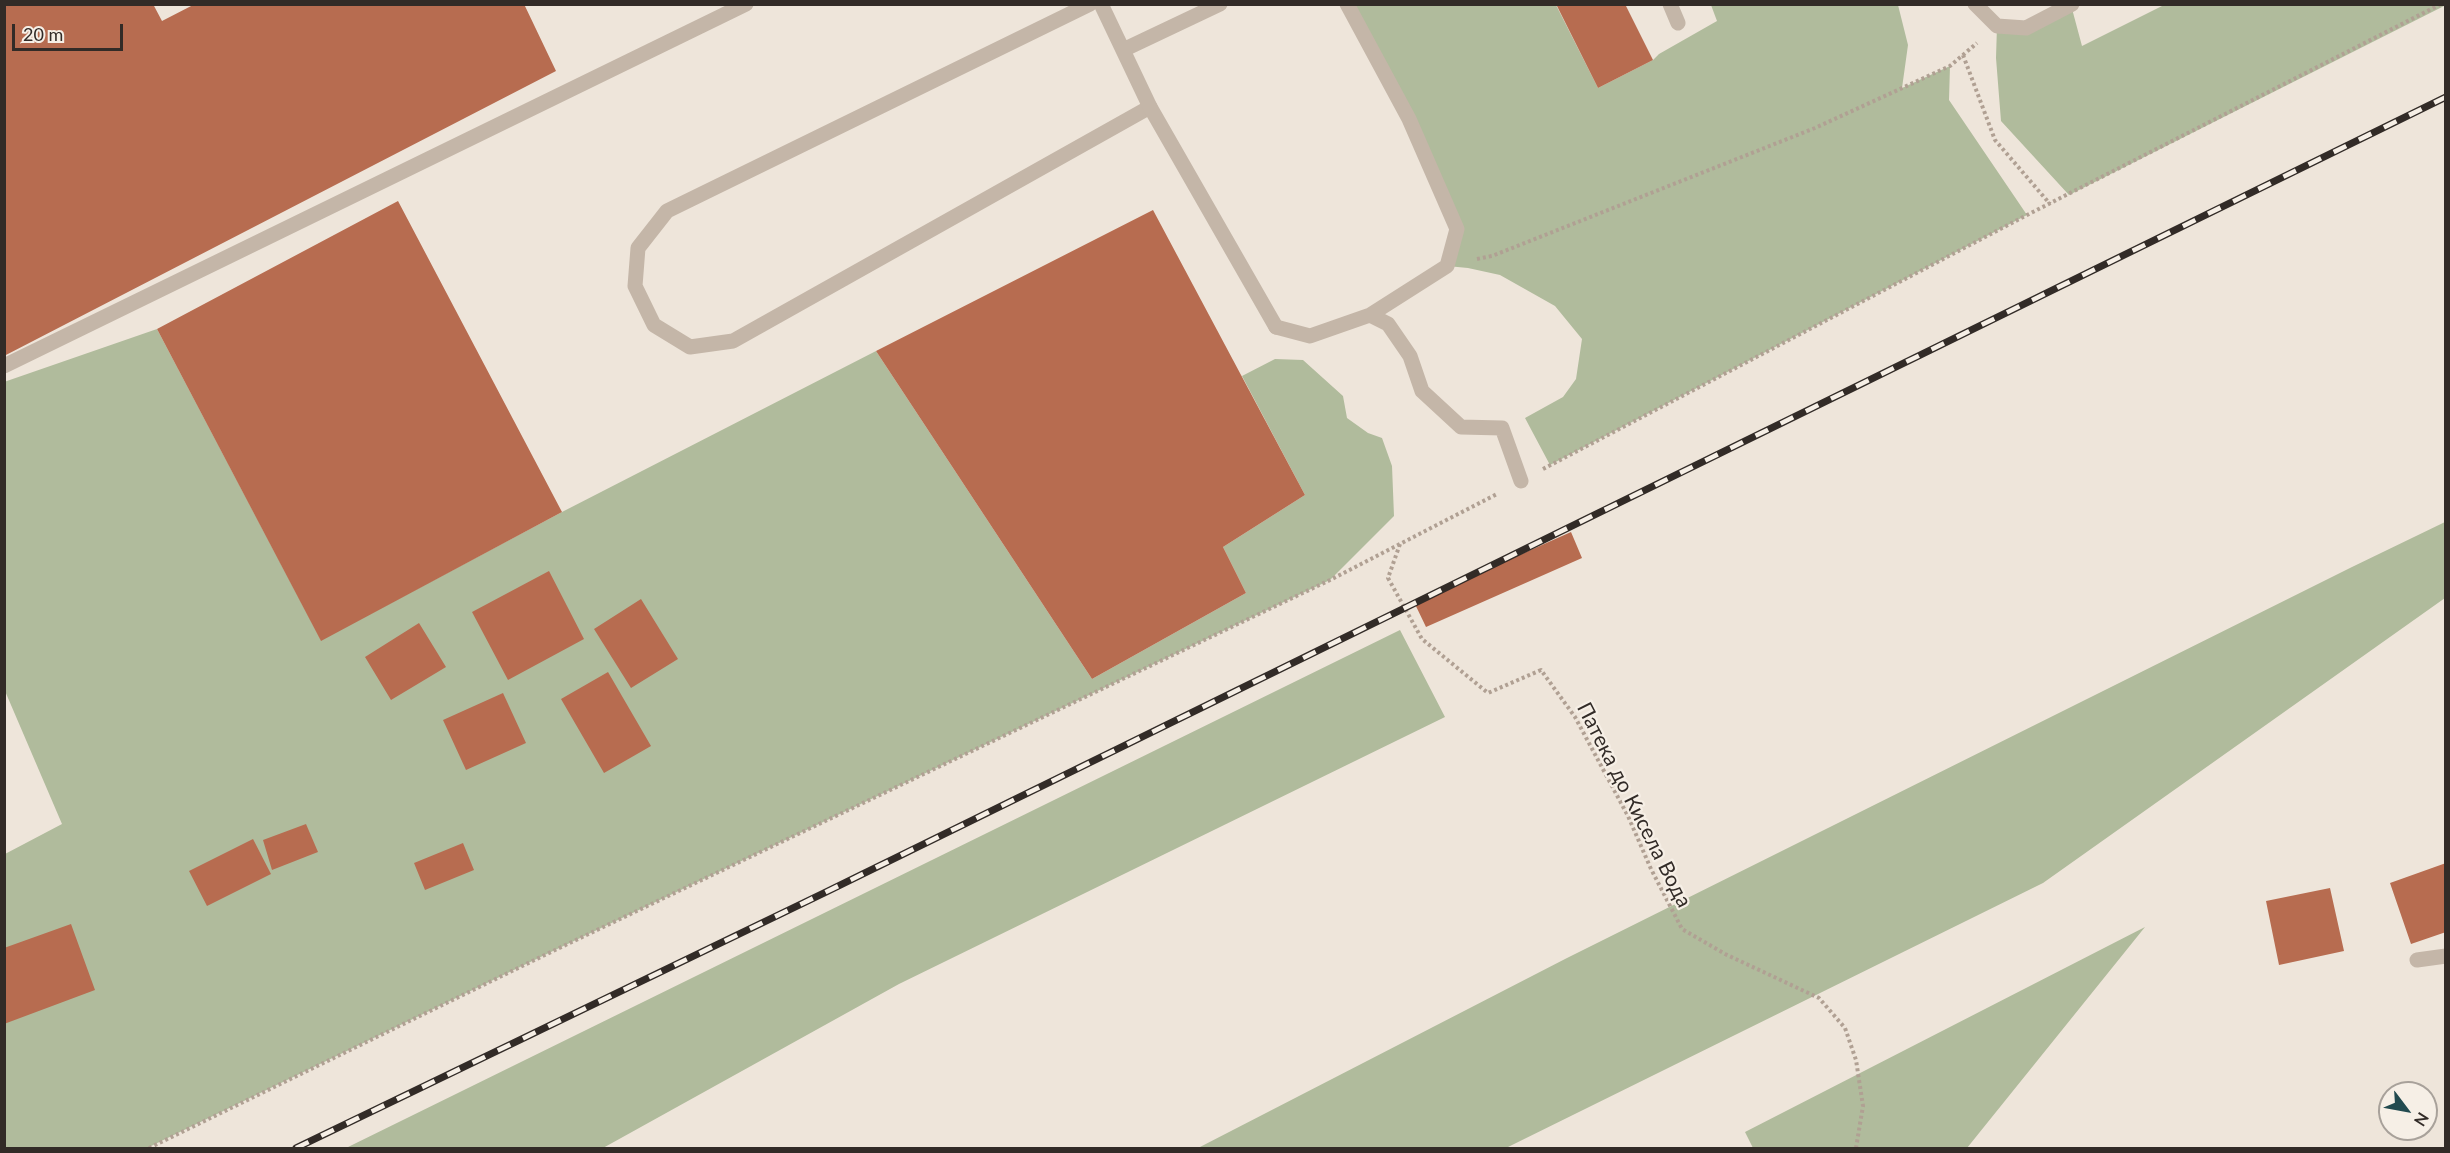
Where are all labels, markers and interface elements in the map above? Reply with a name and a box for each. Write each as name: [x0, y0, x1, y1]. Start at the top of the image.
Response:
scale bar: [15, 12, 126, 50]
text: 20 m: [23, 23, 63, 45]
street label: Патека до Кисела Вода: [1571, 698, 1697, 912]
north arrow: [2378, 1081, 2438, 1141]
text: N: [2411, 1109, 2433, 1130]

